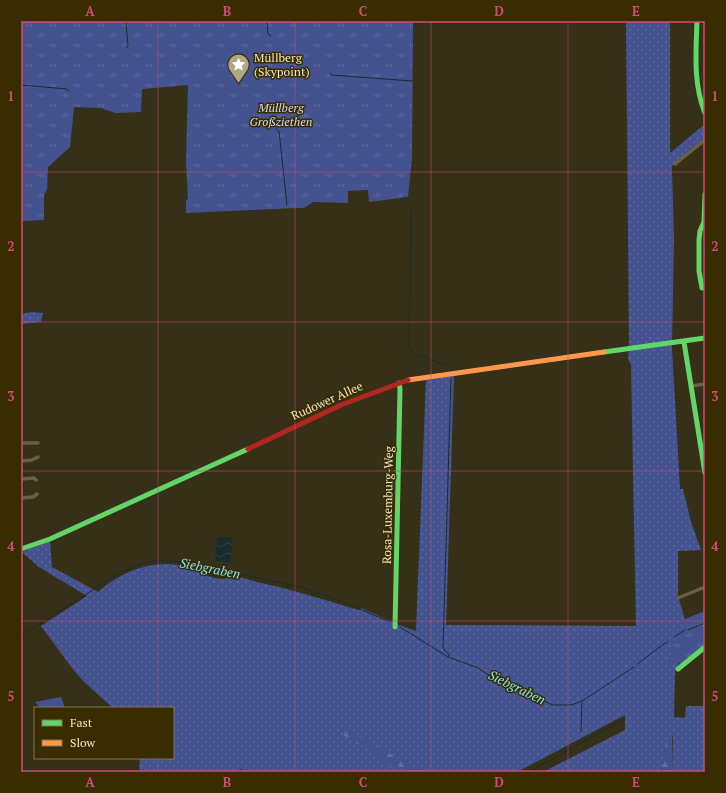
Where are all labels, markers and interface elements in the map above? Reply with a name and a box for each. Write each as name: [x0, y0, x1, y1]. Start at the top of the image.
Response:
text: A: [85, 2, 95, 20]
text: B: [223, 2, 231, 20]
text: C: [359, 2, 367, 20]
text: D: [494, 2, 504, 20]
text: E: [632, 2, 640, 20]
place label: Müllberg (Skypoint): [254, 50, 310, 79]
place icon: Müllberg (Skypoint): [226, 52, 252, 85]
text: 1: [7, 87, 15, 105]
text: 1: [711, 87, 719, 105]
park label: Müllberg Großziethen: [250, 100, 312, 129]
text: 2: [7, 237, 15, 255]
text: 2: [711, 237, 719, 255]
street label: Rudower Allee: [289, 378, 365, 423]
text: 3: [7, 387, 15, 405]
text: 3: [711, 387, 719, 405]
street label: Rosa-Luxemburg-Weg: [379, 445, 396, 564]
text: 4: [7, 537, 15, 555]
text: 4: [711, 537, 719, 555]
water label: Siebgraben: [178, 553, 242, 583]
water label: Siebgraben: [485, 665, 549, 709]
text: 5: [7, 687, 15, 705]
text: 5: [711, 687, 719, 705]
legend: [34, 707, 174, 759]
text: Fast: [70, 715, 93, 730]
text: Slow: [70, 735, 96, 750]
text: A: [85, 773, 95, 791]
text: B: [223, 773, 231, 791]
text: C: [359, 773, 367, 791]
text: D: [494, 773, 504, 791]
text: E: [632, 773, 640, 791]

